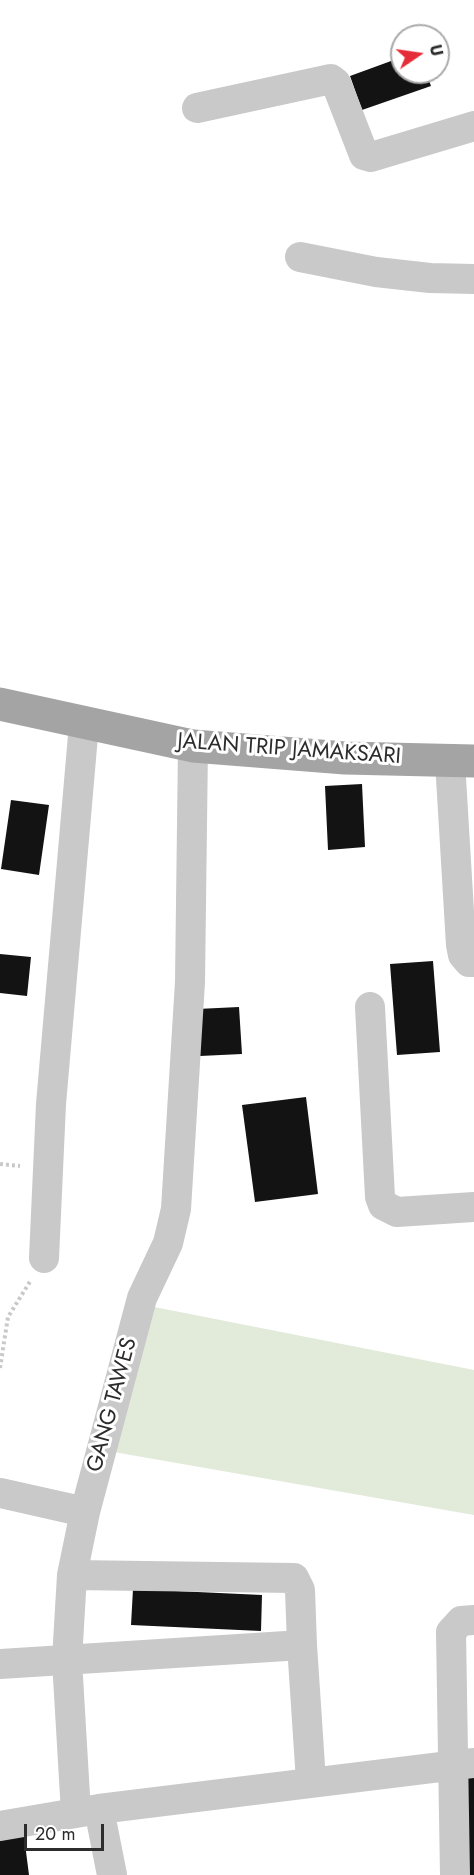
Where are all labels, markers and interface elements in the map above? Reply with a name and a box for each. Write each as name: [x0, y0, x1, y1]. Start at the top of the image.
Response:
north arrow: [390, 24, 450, 84]
text: U: [424, 42, 449, 58]
street label: JALAN TRIP JAMAKSARI: [176, 729, 402, 771]
street label: GANG TAWES: [82, 1335, 144, 1475]
scale bar: [27, 1812, 106, 1850]
text: 20 m: [35, 1821, 75, 1847]

